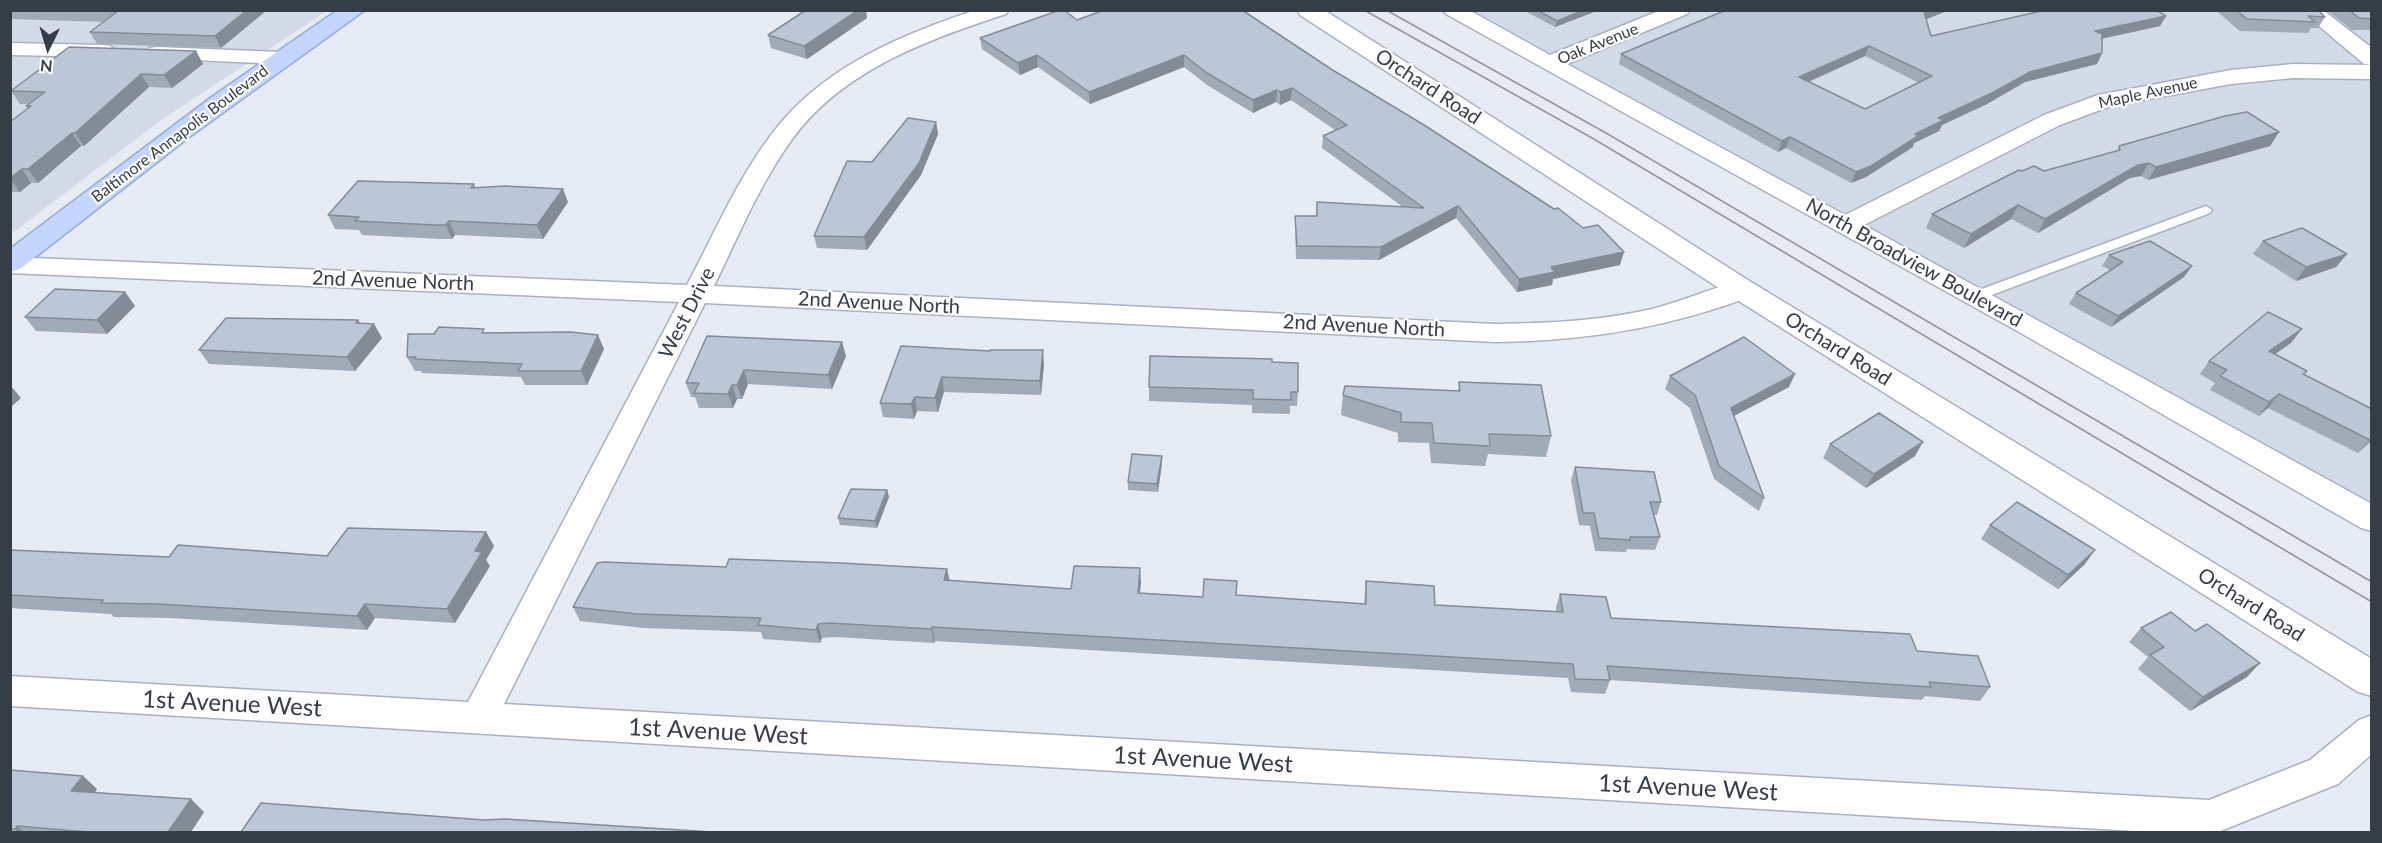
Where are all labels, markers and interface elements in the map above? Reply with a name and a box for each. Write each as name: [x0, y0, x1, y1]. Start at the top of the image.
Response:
north arrow: [18, 18, 78, 78]
street label: Oak Avenue: [1555, 19, 1641, 69]
street label: Orchard Road: [1371, 44, 1485, 130]
text: N: [39, 56, 53, 76]
street label: Baltimore Annapolis Boulevard: [88, 61, 272, 207]
street label: Maple Avenue: [2097, 73, 2199, 113]
street label: North Broadview Boulevard: [1801, 193, 2027, 333]
street label: West Drive: [654, 264, 720, 362]
street label: 2nd Avenue North: [311, 266, 475, 296]
street label: 2nd Avenue North: [797, 287, 961, 319]
street label: Orchard Road: [1780, 307, 1896, 391]
street label: 2nd Avenue North: [1282, 310, 1446, 342]
street label: Orchard Road: [2193, 563, 2309, 647]
street label: 1st Avenue West: [141, 685, 323, 723]
street label: 1st Avenue West: [627, 713, 809, 751]
street label: 1st Avenue West: [1112, 741, 1294, 779]
street label: 1st Avenue West: [1597, 769, 1779, 807]

